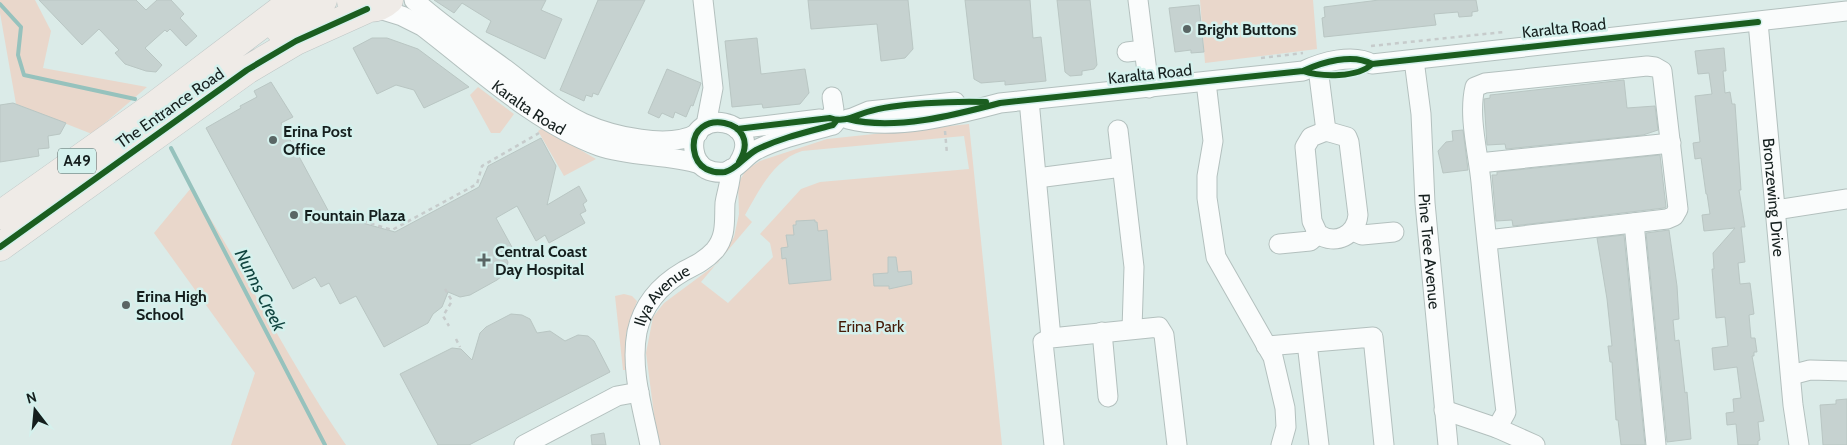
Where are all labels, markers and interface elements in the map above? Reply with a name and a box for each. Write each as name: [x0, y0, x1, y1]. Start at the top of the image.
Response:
street label: Karalta Road: [1521, 14, 1607, 42]
place label: Bright Buttons: [1197, 20, 1297, 39]
marker: Bright Buttons: [1181, 23, 1193, 35]
street label: Karalta Road: [1107, 60, 1193, 88]
street label: The Entrance Road: [113, 64, 227, 152]
street label: Karalta Road: [488, 76, 569, 139]
place label: Erina Post Office: [283, 122, 353, 159]
marker: Erina Post Office: [267, 134, 279, 146]
street label: Bronzewing Drive: [1759, 137, 1789, 257]
road number: A49: [58, 148, 96, 174]
street label: Pine Tree Avenue: [1415, 193, 1445, 310]
place label: Fountain Plaza: [304, 206, 405, 225]
marker: Fountain Plaza: [288, 209, 300, 221]
place label: Central Coast Day Hospital: [495, 242, 587, 279]
water label: Nunns Creek: [230, 245, 291, 336]
marker: Central Coast Day Hospital: [477, 253, 491, 267]
street label: Ilya Avenue: [630, 260, 693, 328]
place label: Erina High School: [136, 287, 207, 324]
marker: Erina High School: [120, 299, 132, 311]
park label: Erina Park: [838, 317, 905, 336]
north arrow: [10, 385, 60, 435]
text: N: [24, 387, 39, 408]

